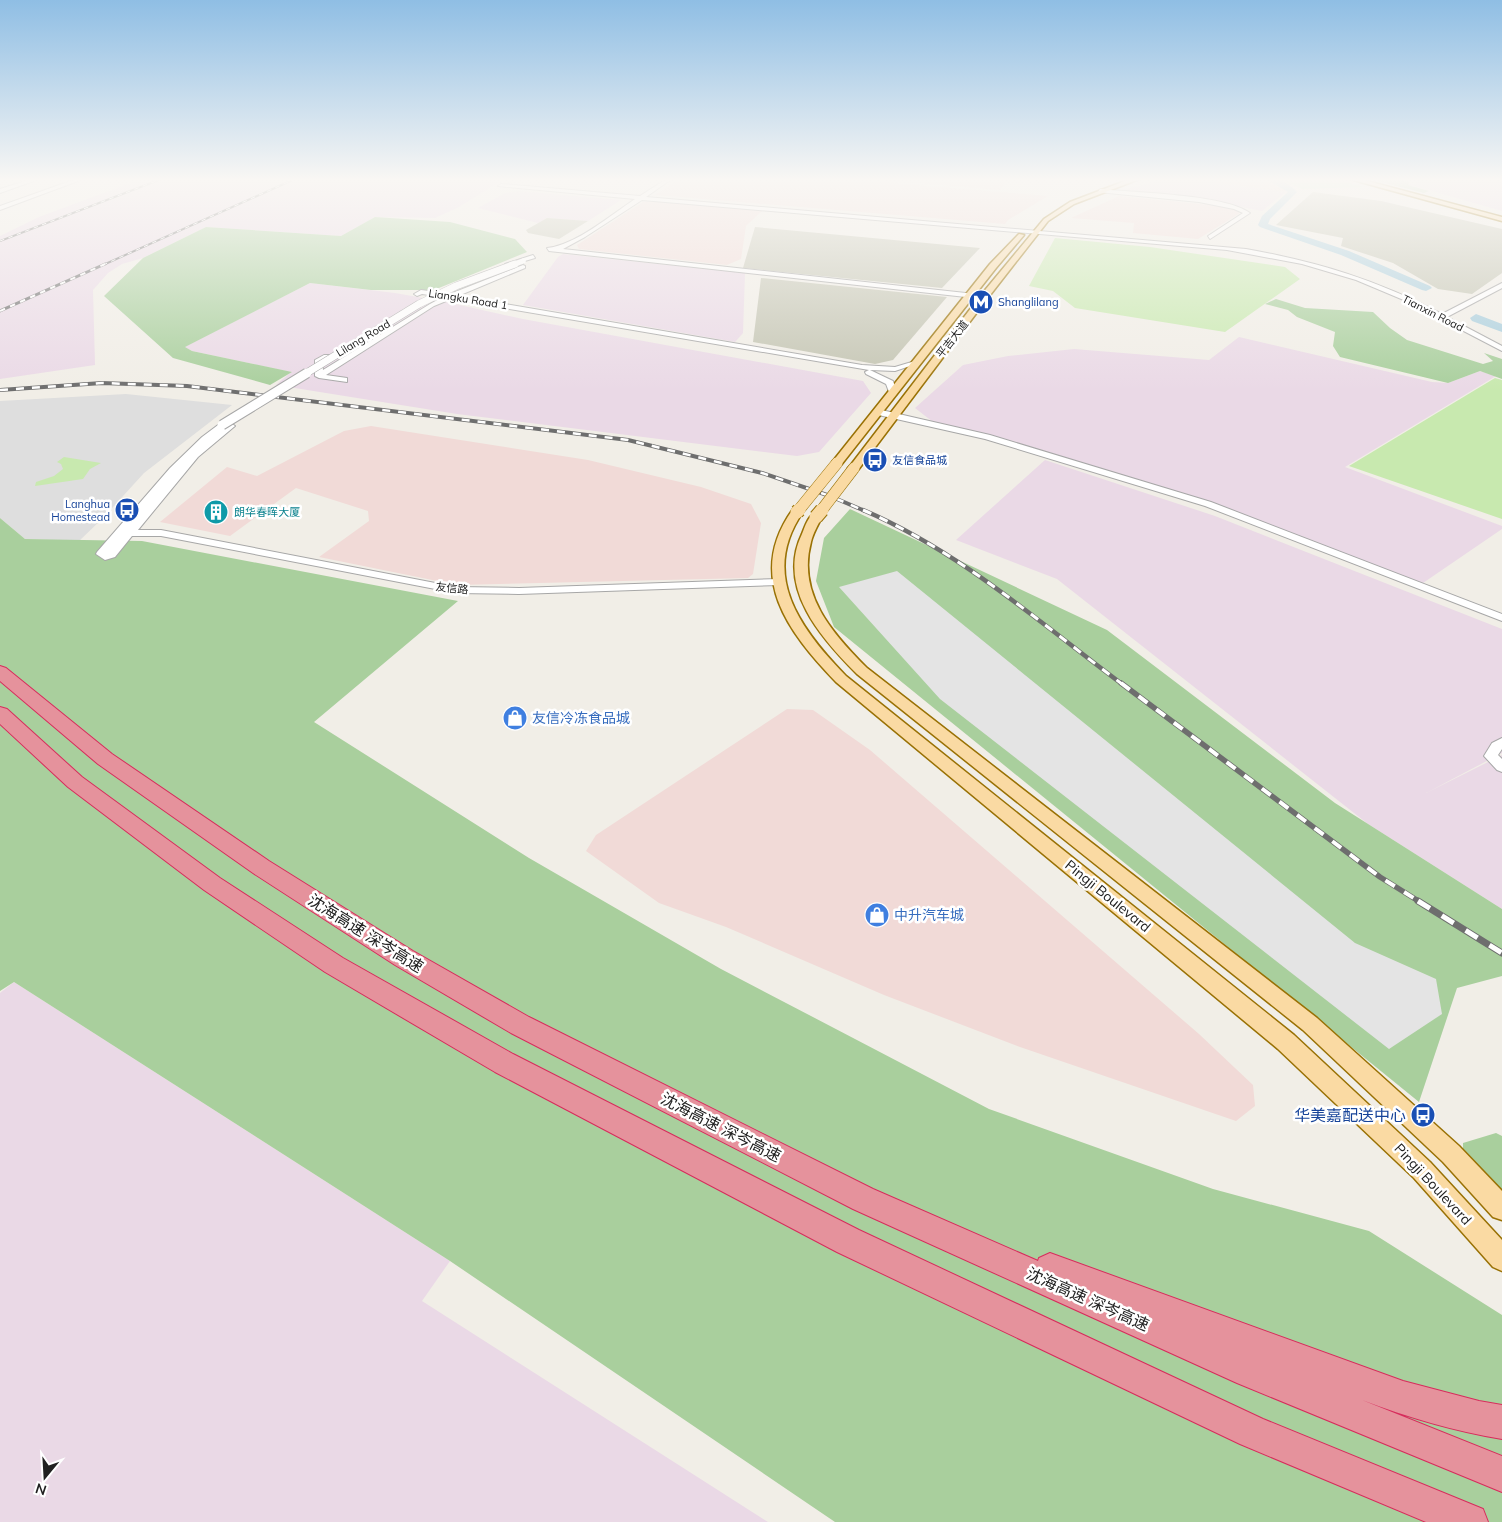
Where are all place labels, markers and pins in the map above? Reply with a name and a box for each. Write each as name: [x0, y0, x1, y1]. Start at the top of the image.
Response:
metro station icon: Shanglilang: [968, 289, 994, 315]
place label: Shanglilang: [998, 295, 1059, 309]
bus stop icon: 友信食品城: [862, 447, 888, 473]
place label: 友信食品城: [892, 453, 947, 467]
place label: Langhua Homestead: [51, 497, 110, 524]
bus stop icon: Langhua Homestead: [114, 497, 140, 523]
building icon: 朗华春晖大厦: [203, 499, 229, 525]
place label: 朗华春晖大厦: [234, 505, 300, 519]
shop icon: 友信冷冻食品城: [502, 705, 528, 731]
place label: 友信冷冻食品城: [532, 709, 630, 727]
shop icon: 中升汽车城: [864, 902, 890, 928]
place label: 中升汽车城: [894, 906, 964, 924]
bus stop icon: 华美嘉配送中心: [1410, 1102, 1436, 1128]
place label: 华美嘉配送中心: [1294, 1105, 1406, 1125]

